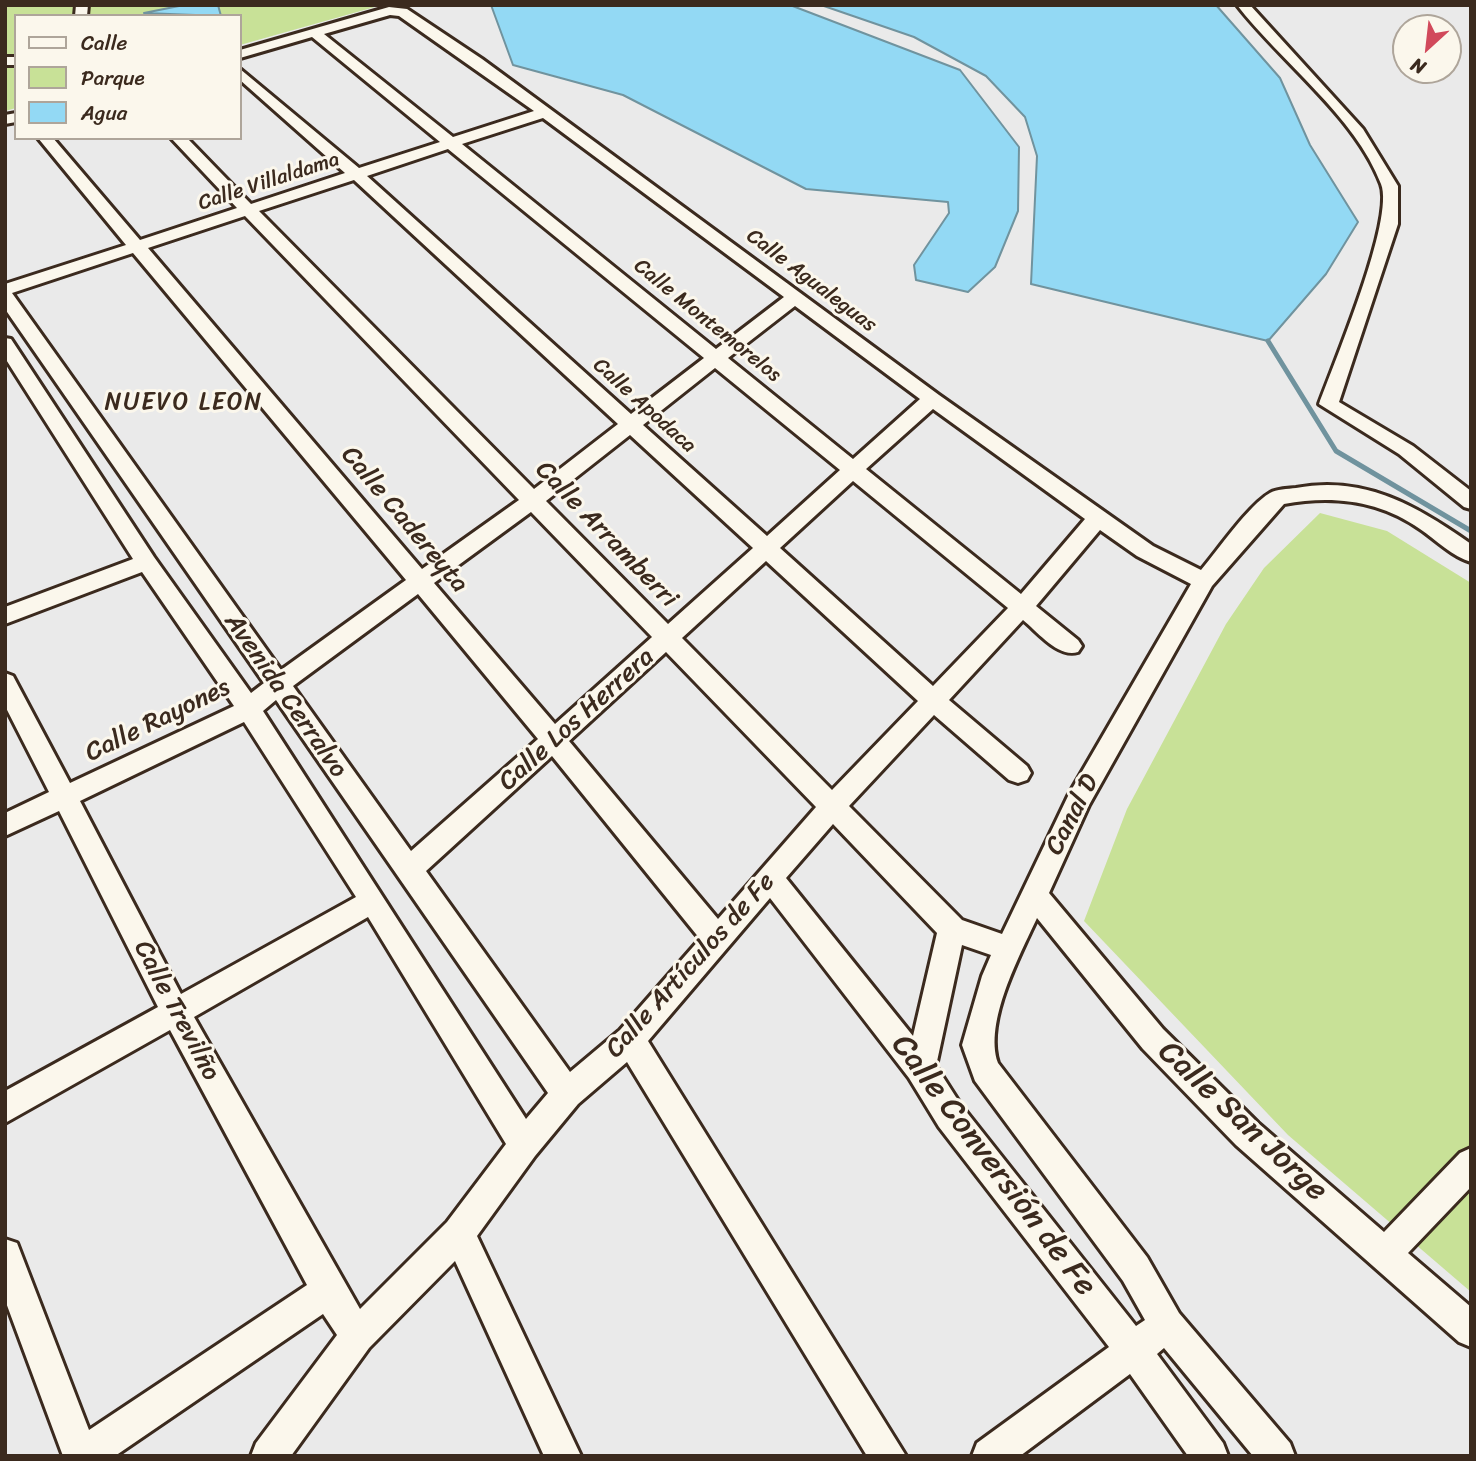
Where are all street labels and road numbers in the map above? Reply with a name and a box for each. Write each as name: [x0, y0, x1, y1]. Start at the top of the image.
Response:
street label: Calle Villaldama: [195, 147, 343, 217]
street label: Calle Agualeguas: [741, 224, 881, 338]
street label: Calle Montemorelos: [628, 254, 786, 388]
street label: Calle Apodaca: [587, 353, 701, 459]
street label: Calle Cadereyta: [334, 440, 474, 600]
street label: Calle Arramberri: [528, 455, 684, 615]
street label: Avenida Cerralvo: [217, 608, 353, 784]
street label: Calle Los Herrera: [493, 642, 661, 798]
street label: Calle Rayones: [81, 673, 235, 769]
street label: Canal D: [1040, 770, 1106, 860]
street label: Calle Artículos de Fe: [600, 867, 782, 1065]
street label: Calle Trevilño: [126, 936, 226, 1086]
street label: Calle Conversión de Fe: [882, 1028, 1104, 1304]
street label: Calle San Jorge: [1149, 1034, 1335, 1210]

